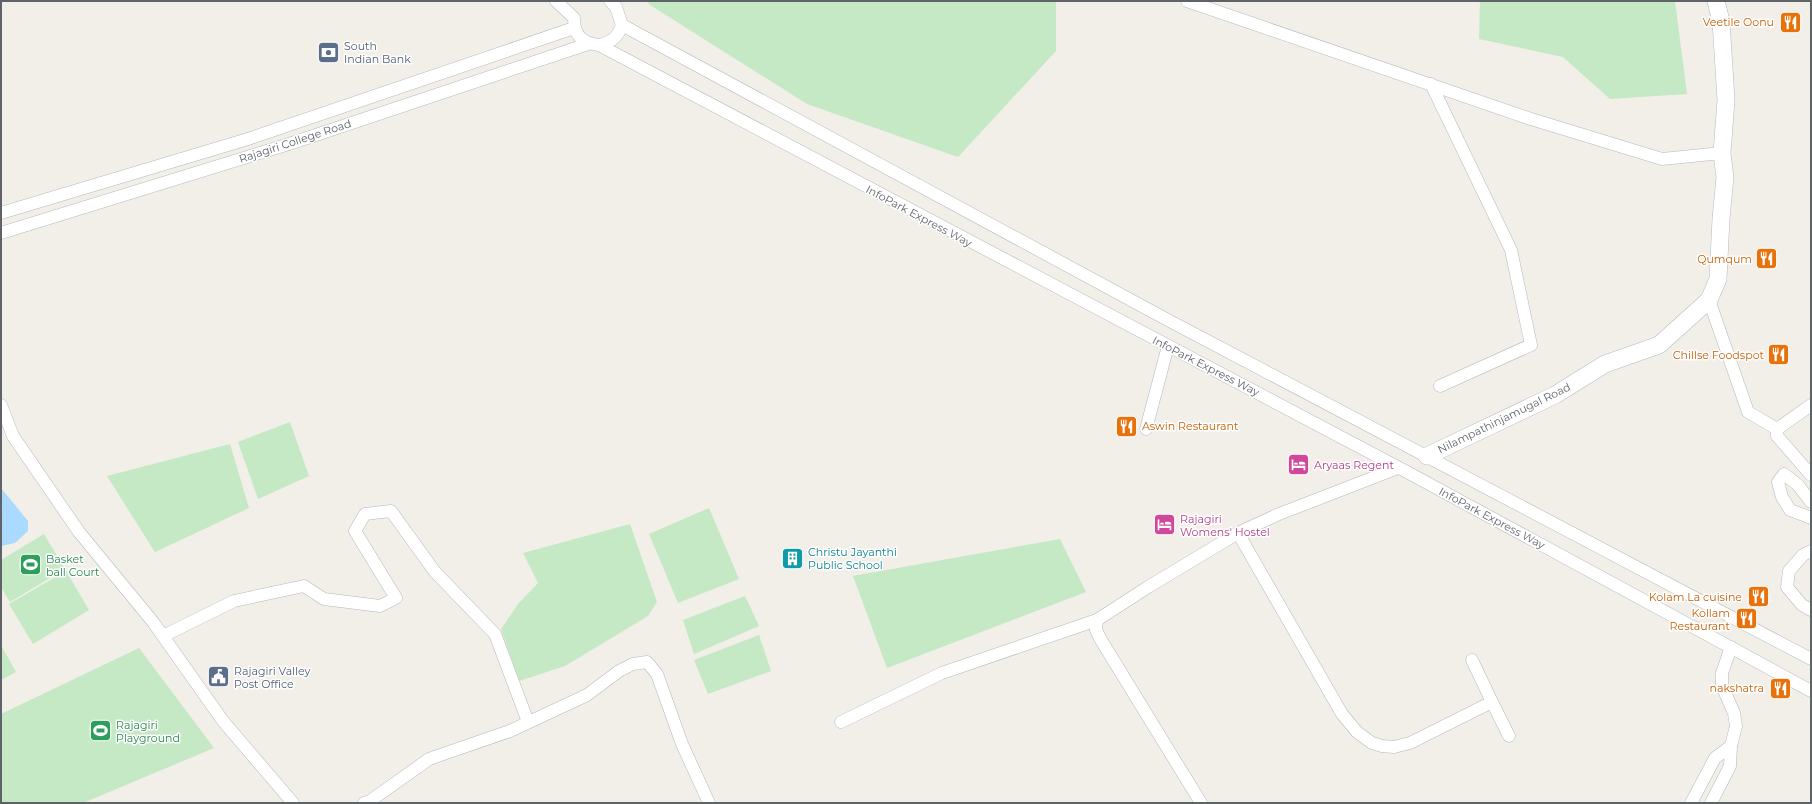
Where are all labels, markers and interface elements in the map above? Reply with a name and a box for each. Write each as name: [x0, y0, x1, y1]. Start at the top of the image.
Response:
restaurant icon: Veetile Oonu: [1777, 9, 1803, 35]
place label: Veetile Oonu: [1703, 15, 1774, 29]
bank icon: South Indian Bank: [315, 39, 341, 65]
place label: South Indian Bank: [344, 39, 411, 66]
street label: Rajagiri College Road: [237, 116, 353, 166]
street label: InfoPark Express Way: [864, 182, 975, 250]
restaurant icon: Qumqum: [1754, 246, 1780, 272]
place label: Qumqum: [1697, 252, 1752, 266]
street label: InfoPark Express Way: [1150, 333, 1262, 399]
restaurant icon: Chillse Foodspot: [1766, 342, 1792, 368]
place label: Chillse Foodspot: [1673, 348, 1765, 362]
street label: Nilampathinjamugal Road: [1435, 380, 1573, 456]
restaurant icon: Aswin Restaurant: [1113, 413, 1139, 439]
place label: Aswin Restaurant: [1142, 419, 1239, 433]
hotel icon: Aryaas Regent: [1285, 452, 1311, 478]
place label: Aryaas Regent: [1314, 458, 1394, 472]
street label: InfoPark Express Way: [1437, 484, 1548, 552]
hotel icon: Rajagiri Womens' Hostel: [1151, 512, 1177, 538]
place label: Rajagiri Womens' Hostel: [1180, 512, 1270, 539]
building icon: Christu Jayanthi Public School: [780, 545, 806, 571]
place label: Christu Jayanthi Public School: [808, 545, 897, 572]
sports icon: Basket ball Court: [18, 552, 44, 578]
place label: Basket ball Court: [46, 552, 100, 579]
restaurant icon: Kolam La cuisine: [1745, 584, 1771, 610]
place label: Kolam La cuisine: [1649, 590, 1742, 604]
place label: Kollam Restaurant: [1670, 606, 1731, 633]
restaurant icon: Kollam Restaurant: [1733, 606, 1759, 632]
public building icon: Rajagiri Valley Post Office: [205, 664, 231, 690]
place label: Rajagiri Valley Post Office: [234, 664, 311, 691]
restaurant icon: nakshatra: [1767, 675, 1793, 701]
place label: nakshatra: [1709, 681, 1764, 695]
sports icon: Rajagiri Playground: [88, 718, 114, 744]
place label: Rajagiri Playground: [116, 718, 180, 745]

